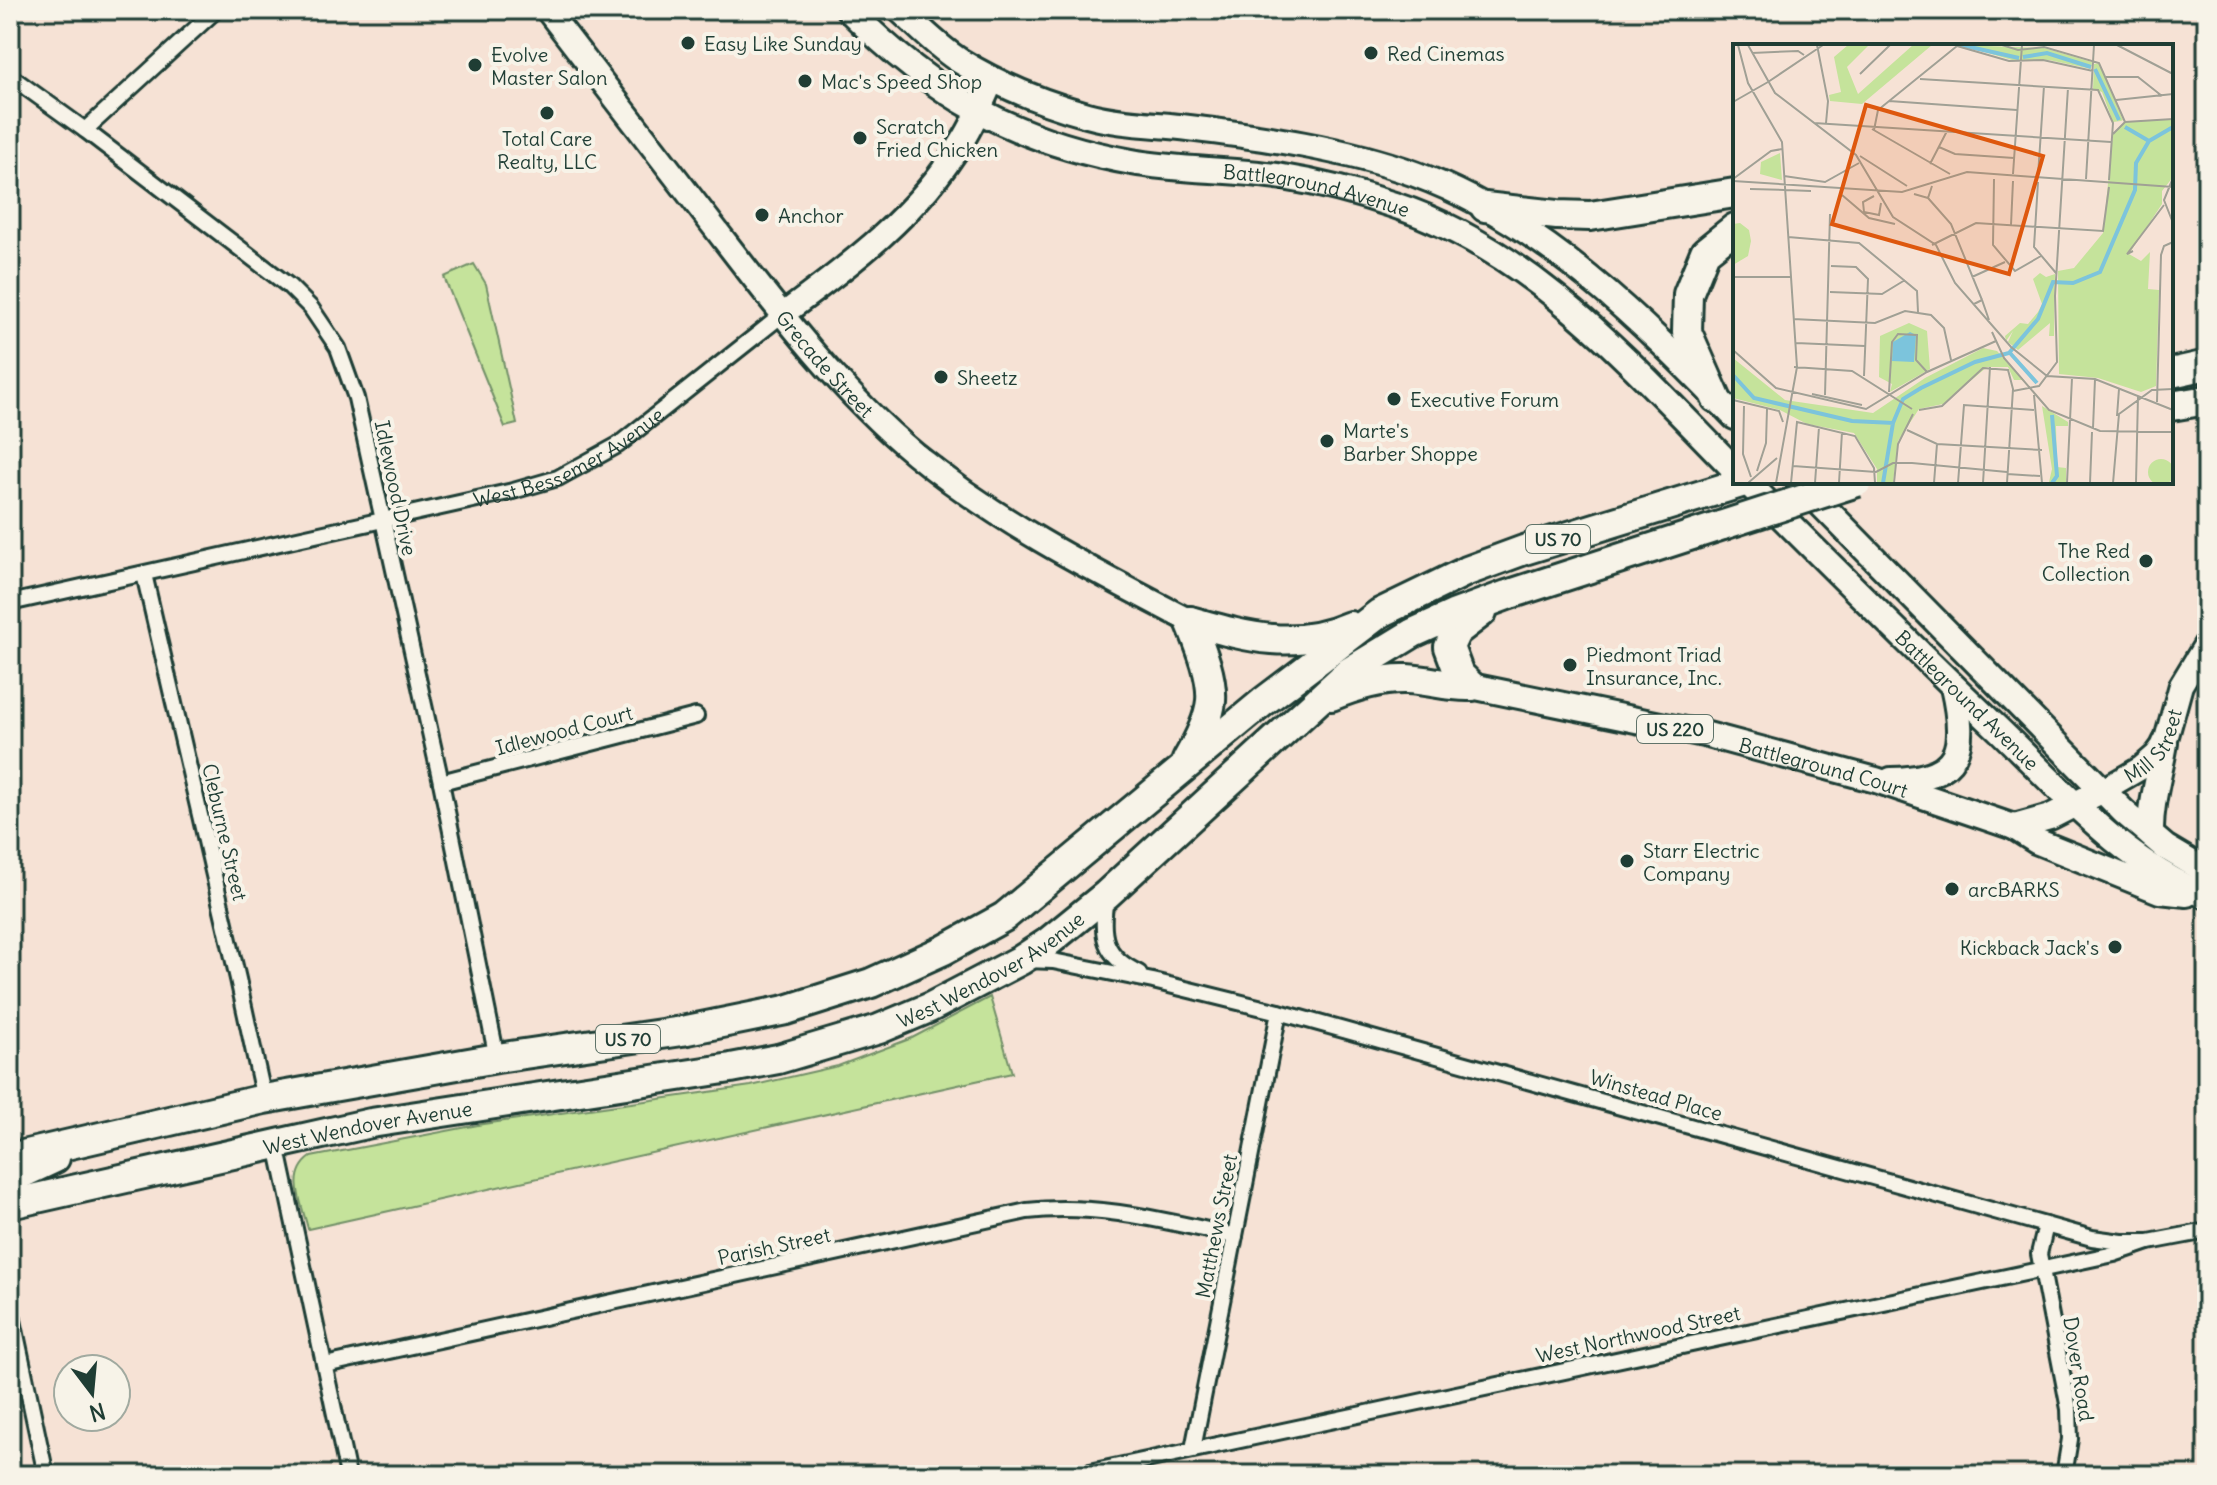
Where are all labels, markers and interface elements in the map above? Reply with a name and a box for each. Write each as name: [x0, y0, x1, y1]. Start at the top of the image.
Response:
place label: Easy Like Sunday: [704, 31, 862, 56]
marker: Easy Like Sunday: [679, 34, 697, 52]
place label: Red Cinemas: [1387, 41, 1505, 66]
place label: Evolve Master Salon: [491, 42, 608, 90]
marker: Red Cinemas: [1362, 44, 1380, 62]
inset map: [1733, 44, 2173, 484]
marker: Evolve Master Salon: [466, 56, 484, 74]
place label: Mac's Speed Shop: [821, 69, 982, 94]
marker: Mac's Speed Shop: [796, 72, 814, 90]
marker: Total Care Realty, LLC: [538, 104, 556, 122]
place label: Scratch Fried Chicken: [876, 114, 998, 162]
place label: Total Care Realty, LLC: [497, 126, 597, 174]
marker: Scratch Fried Chicken: [851, 129, 869, 147]
street label: Battleground Avenue: [1222, 158, 1413, 222]
place label: Anchor: [778, 203, 844, 228]
marker: Anchor: [753, 206, 771, 224]
street label: Grecade Street: [771, 305, 879, 423]
place label: Sheetz: [957, 365, 1018, 390]
marker: Sheetz: [932, 368, 950, 386]
place label: Executive Forum: [1410, 387, 1559, 412]
marker: Executive Forum: [1385, 390, 1403, 408]
street label: West Bessemer Avenue: [471, 401, 668, 512]
street label: Idlewood Drive: [369, 418, 423, 558]
place label: Marte's Barber Shoppe: [1343, 418, 1478, 466]
marker: Marte's Barber Shoppe: [1318, 432, 1336, 450]
road number: US 70: [1526, 525, 1590, 553]
place label: The Red Collection: [2042, 538, 2130, 586]
marker: The Red Collection: [2137, 552, 2155, 570]
street label: Battleground Avenue: [1891, 624, 2045, 775]
place label: Piedmont Triad Insurance, Inc.: [1586, 642, 1722, 690]
marker: Piedmont Triad Insurance, Inc.: [1561, 656, 1579, 674]
street label: Idlewood Court: [493, 700, 636, 760]
street label: Mill Street: [2119, 706, 2186, 788]
road number: US 220: [1637, 715, 1713, 743]
street label: Battleground Court: [1736, 731, 1912, 803]
street label: Cleburne Street: [197, 761, 253, 903]
place label: Starr Electric Company: [1643, 838, 1760, 886]
marker: Starr Electric Company: [1618, 852, 1636, 870]
place label: arcBARKS: [1968, 877, 2060, 902]
marker: arcBARKS: [1943, 880, 1961, 898]
street label: West Wendover Avenue: [893, 906, 1089, 1033]
place label: Kickback Jack's: [1960, 935, 2099, 960]
marker: Kickback Jack's: [2106, 938, 2124, 956]
road number: US 70: [596, 1025, 660, 1053]
street label: Winstead Place: [1587, 1064, 1725, 1126]
street label: West Wendover Avenue: [261, 1095, 474, 1159]
street label: Matthews Street: [1190, 1152, 1242, 1300]
street label: Parish Street: [715, 1222, 833, 1270]
street label: West Northwood Street: [1534, 1300, 1743, 1368]
street label: Dover Road: [2058, 1315, 2100, 1423]
north arrow: [52, 1353, 132, 1433]
text: N: [86, 1397, 109, 1428]

